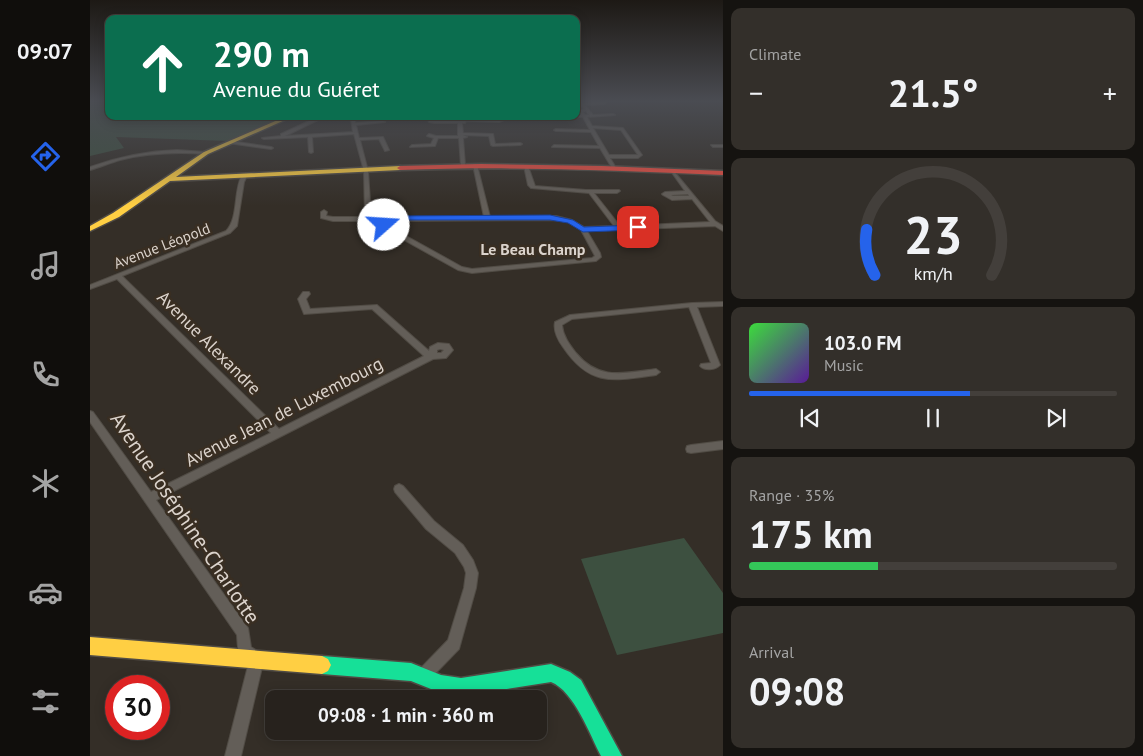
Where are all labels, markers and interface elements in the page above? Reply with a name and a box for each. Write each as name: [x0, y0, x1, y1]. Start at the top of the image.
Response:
text: 290 m: [213, 31, 310, 77]
icon: ahead: [130, 35, 195, 100]
text: 09:07: [17, 37, 73, 65]
text: Climate: [749, 44, 801, 64]
text: 21.5°: [888, 68, 978, 117]
text: −: [749, 74, 763, 111]
text: +: [1103, 74, 1117, 111]
text: Avenue du Guéret: [213, 75, 380, 103]
icon: directions: [28, 139, 63, 174]
position arrow: [357, 198, 409, 250]
text: 23: [904, 201, 962, 268]
pin: [617, 206, 659, 248]
icon: arrive: [624, 213, 652, 241]
street label: Avenue Léopold: [111, 218, 213, 273]
district label: Le Beau Champ: [481, 239, 586, 259]
icon: music: [28, 248, 63, 283]
text: km/h: [913, 262, 953, 285]
street label: Avenue Alexandre: [152, 286, 266, 400]
text: 103.0 FM: [824, 331, 901, 355]
street label: Avenue Jean de Luxembourg: [181, 352, 386, 471]
text: Music: [824, 355, 864, 375]
icon: phone: [28, 357, 63, 392]
icon: previous: [796, 404, 824, 432]
icon: pause: [919, 404, 947, 432]
icon: next: [1042, 404, 1070, 432]
street label: Avenue Joséphine-Charlotte: [105, 407, 266, 629]
icon: climate: [28, 466, 63, 501]
text: Range · 35%: [749, 485, 834, 505]
text: 175 km: [749, 509, 873, 558]
icon: car: [28, 575, 63, 610]
text: Arrival: [749, 642, 794, 662]
text: 09:08: [749, 666, 845, 715]
speed limit sign: 30: [105, 675, 170, 740]
icon: filters: [28, 684, 63, 719]
text: 09:08 · 1 min · 360 m: [318, 703, 494, 727]

